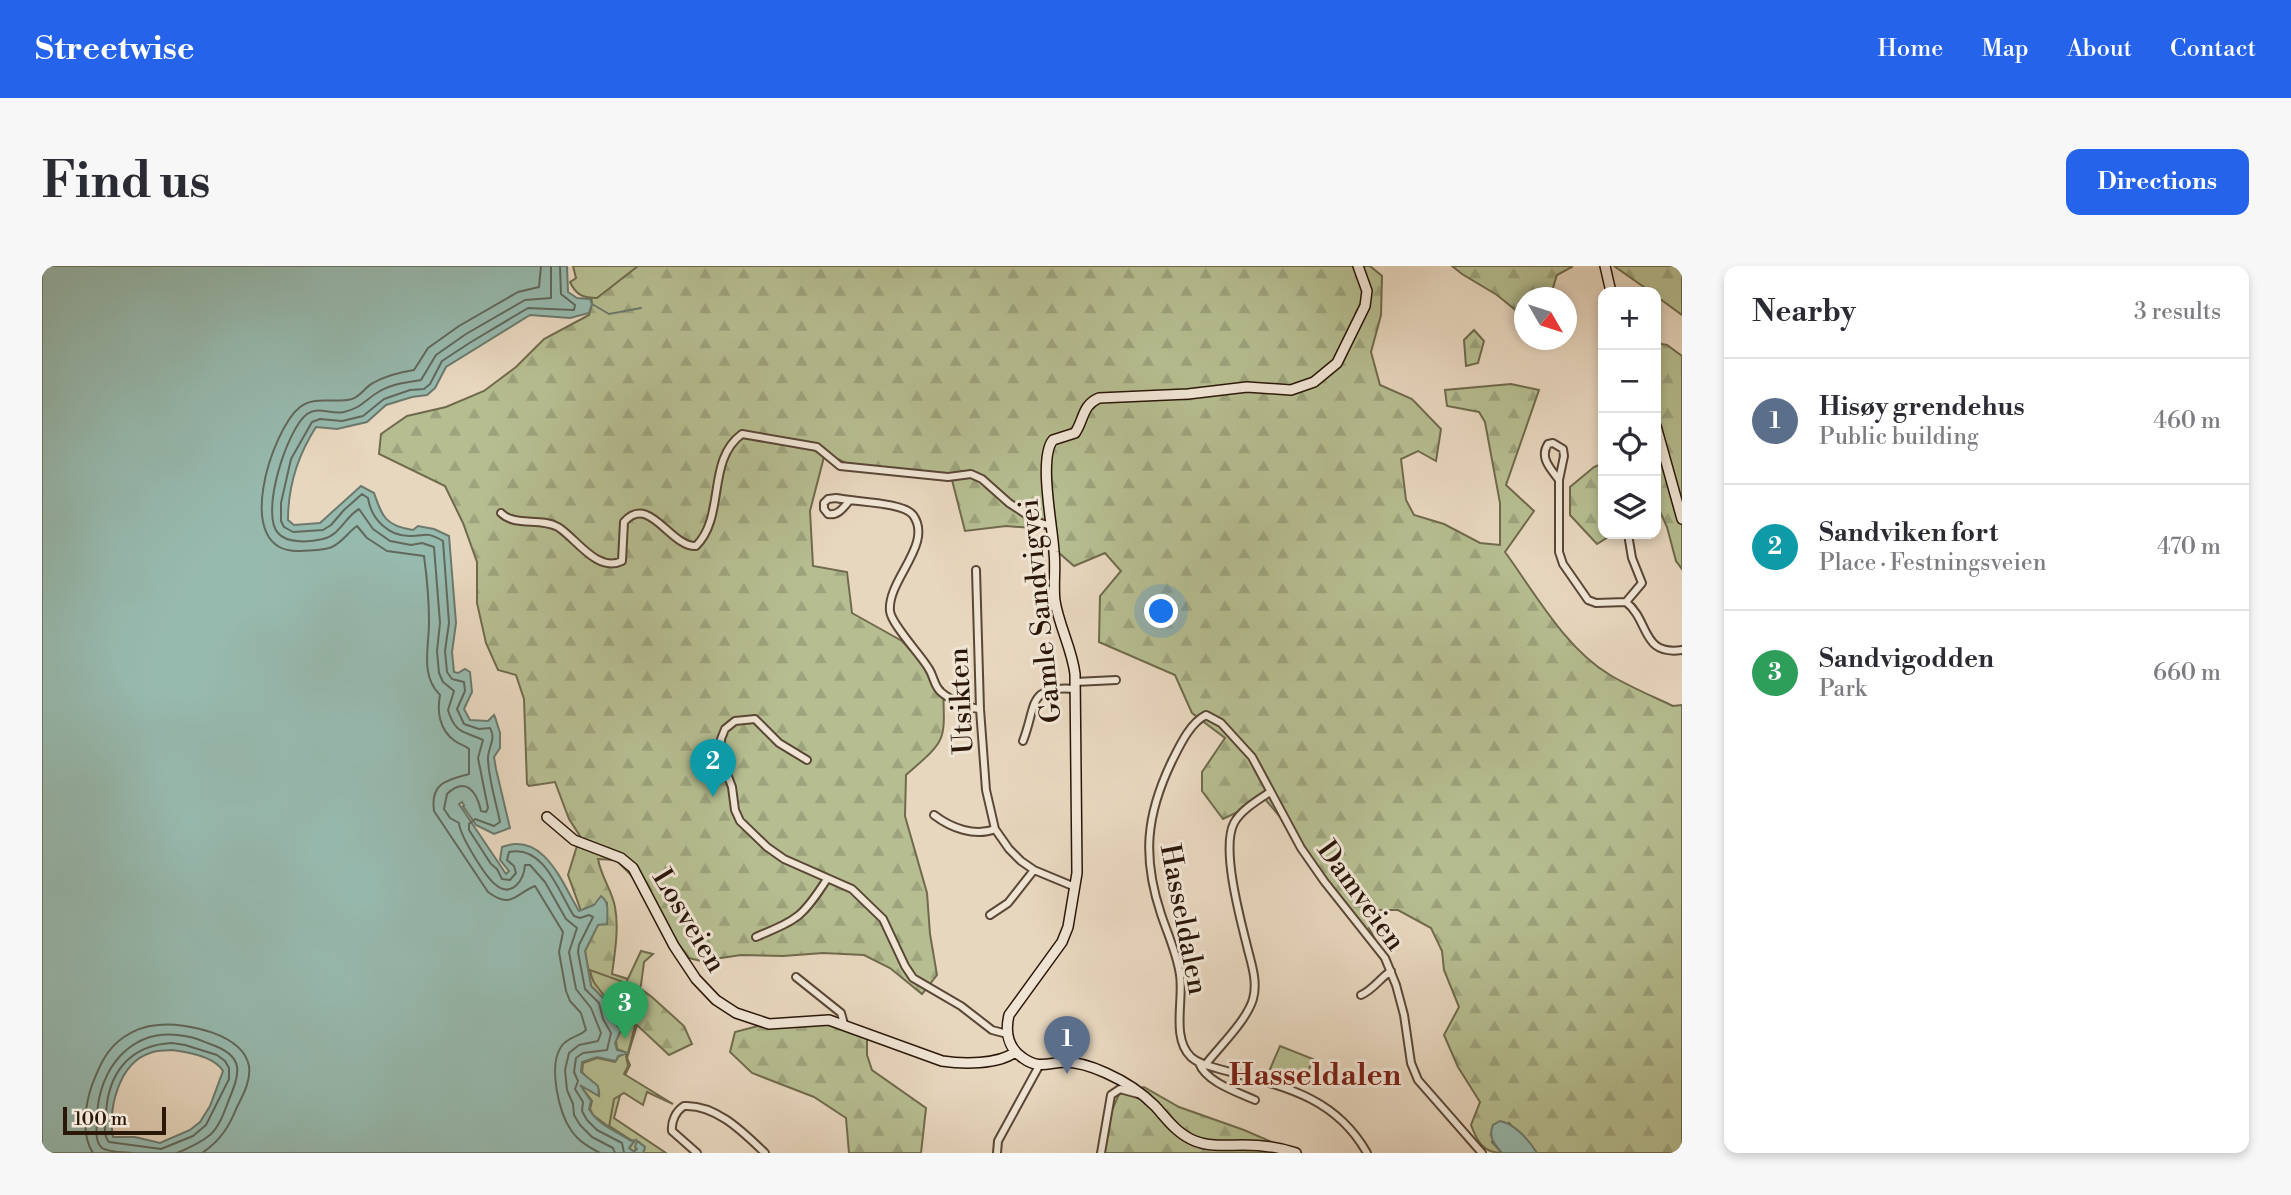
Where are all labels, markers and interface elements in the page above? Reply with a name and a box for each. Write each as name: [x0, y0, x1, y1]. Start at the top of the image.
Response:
text: Streetwise: [35, 29, 195, 70]
text: Home: [1878, 34, 1943, 64]
text: Map: [1981, 34, 2029, 64]
text: About: [2067, 34, 2132, 64]
text: Contact: [2170, 34, 2256, 64]
button: Directions: [2066, 149, 2249, 215]
text: Find us: [42, 152, 211, 213]
north arrow: [1514, 287, 1577, 350]
map controls: [1598, 287, 1661, 539]
button: +: [1598, 287, 1661, 350]
text: Nearby: [1752, 293, 1856, 331]
text: 3 results: [2134, 298, 2221, 326]
button: −: [1598, 350, 1661, 413]
text: Hisøy grendehus: [1819, 391, 2025, 423]
text: 1: [1769, 407, 1781, 435]
text: 460 m: [2153, 407, 2221, 435]
button: locate: [1598, 413, 1661, 476]
text: Public building: [1819, 423, 1979, 451]
button: layers: [1598, 476, 1661, 539]
street label: Gamle Sandvigvei: [1011, 497, 1070, 725]
text: Sandviken fort: [1819, 517, 1998, 549]
text: 2: [1768, 533, 1782, 561]
text: 470 m: [2157, 533, 2221, 561]
text: Place · Festningsveien: [1819, 549, 2046, 577]
your location: [1144, 594, 1178, 628]
text: Sandvigodden: [1819, 643, 1994, 675]
street label: Utsikten: [941, 646, 982, 755]
text: 3: [1768, 659, 1782, 687]
text: 660 m: [2153, 659, 2221, 687]
text: Park: [1819, 675, 1867, 703]
pin: 2: [690, 739, 736, 797]
street label: Damveien: [1309, 834, 1413, 958]
street label: Hasseldalen: [1152, 841, 1215, 998]
street label: Losveien: [644, 863, 733, 979]
pin: 3: [602, 981, 648, 1039]
pin: 1: [1044, 1016, 1090, 1074]
district label: Hasseldalen: [1229, 1057, 1402, 1095]
scale bar: [63, 1104, 166, 1136]
text: 100 m: [74, 1107, 127, 1131]

